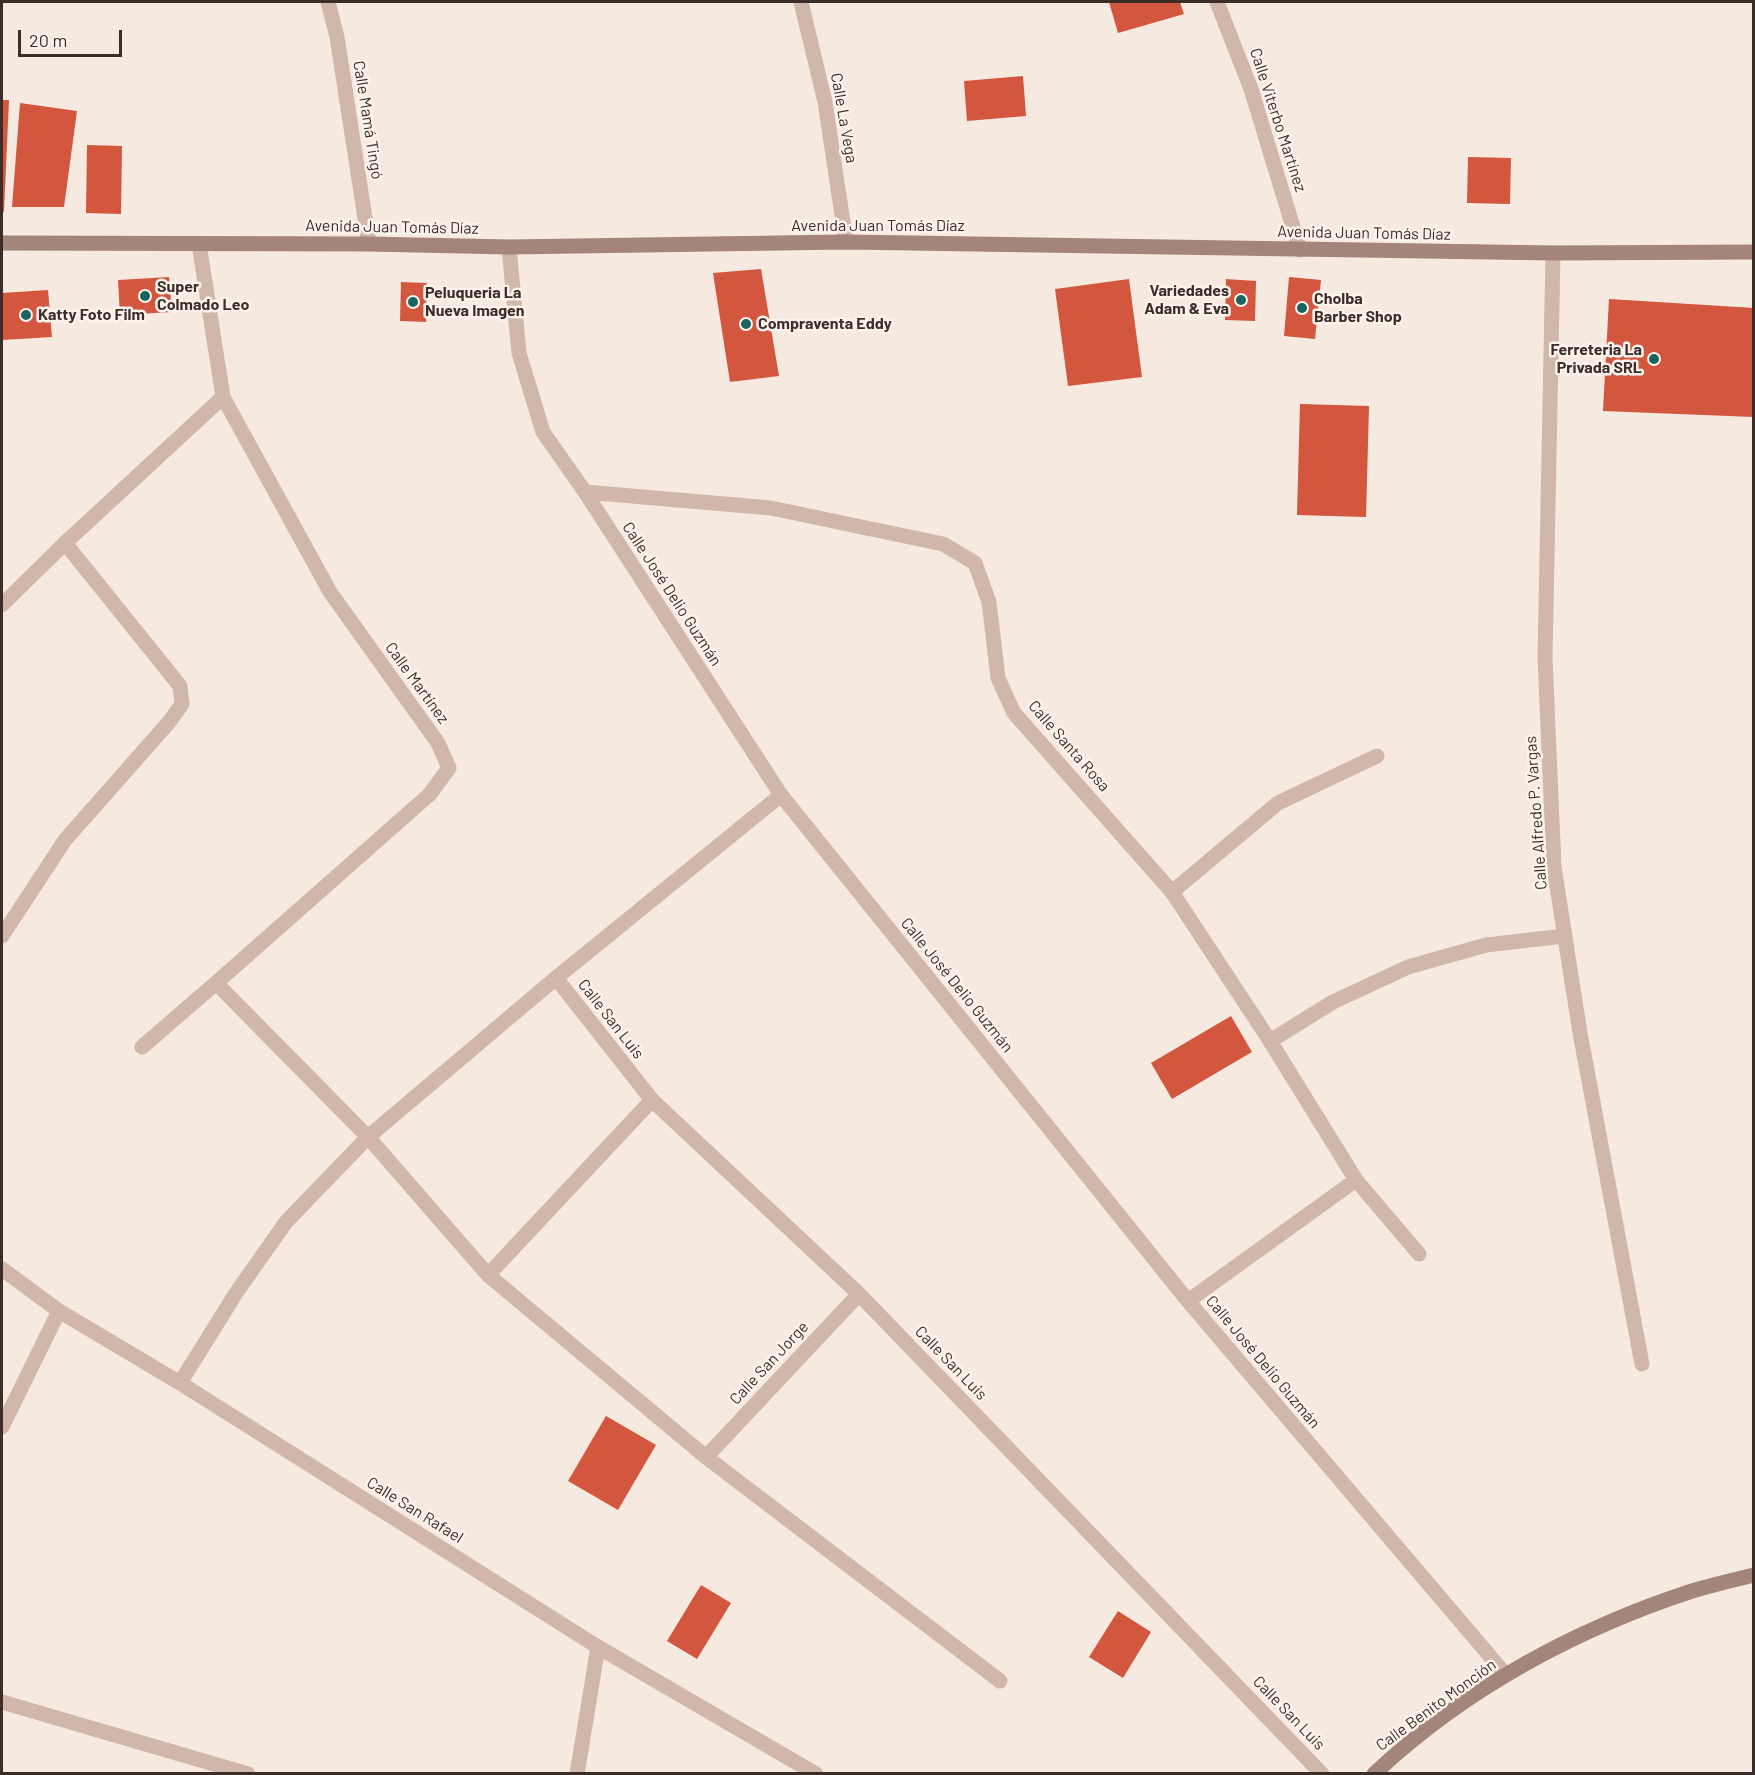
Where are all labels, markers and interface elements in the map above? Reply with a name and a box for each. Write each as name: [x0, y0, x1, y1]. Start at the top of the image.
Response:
scale bar: [21, 18, 124, 56]
text: 20 m: [29, 29, 67, 51]
street label: Calle Viterbo Martínez: [1246, 46, 1310, 194]
street label: Calle Mamá Tingó: [349, 59, 387, 181]
street label: Calle La Vega: [827, 71, 861, 165]
street label: Avenida Juan Tomás Díaz: [305, 216, 479, 238]
street label: Avenida Juan Tomás Díaz: [791, 216, 965, 236]
street label: Avenida Juan Tomás Díaz: [1277, 222, 1451, 244]
place label: Super Colmado Leo: [157, 277, 249, 315]
place label: Variedades Adam & Eva: [1144, 281, 1229, 319]
place label: Peluqueria La Nueva Imagen: [425, 283, 525, 321]
marker: Super Colmado Leo: [138, 289, 152, 303]
place label: Cholba Barber Shop: [1314, 289, 1402, 327]
marker: Variedades Adam & Eva: [1234, 293, 1248, 307]
marker: Peluqueria La Nueva Imagen: [406, 295, 420, 309]
marker: Cholba Barber Shop: [1295, 301, 1309, 315]
place label: Katty Foto Film: [38, 305, 145, 325]
marker: Katty Foto Film: [19, 308, 33, 322]
place label: Compraventa Eddy: [758, 314, 892, 334]
marker: Compraventa Eddy: [739, 317, 753, 331]
place label: Ferreteria La Privada SRL: [1550, 340, 1642, 378]
marker: Ferreteria La Privada SRL: [1647, 352, 1661, 366]
street label: Calle José Delio Guzmán: [618, 518, 726, 670]
street label: Calle Martínez: [381, 639, 453, 727]
street label: Calle Santa Rosa: [1024, 696, 1114, 796]
street label: Calle Alfredo P. Vargas: [1521, 735, 1551, 891]
street label: Calle José Delio Guzmán: [897, 914, 1017, 1056]
street label: Calle San Luis: [574, 975, 648, 1063]
street label: Calle José Delio Guzmán: [1202, 1292, 1324, 1432]
street label: Calle San Jorge: [726, 1317, 812, 1409]
street label: Calle San Luis: [911, 1322, 991, 1404]
street label: Calle San Rafael: [363, 1473, 467, 1547]
street label: Calle Benito Monción: [1372, 1655, 1500, 1755]
street label: Calle San Luis: [1249, 1672, 1329, 1754]

